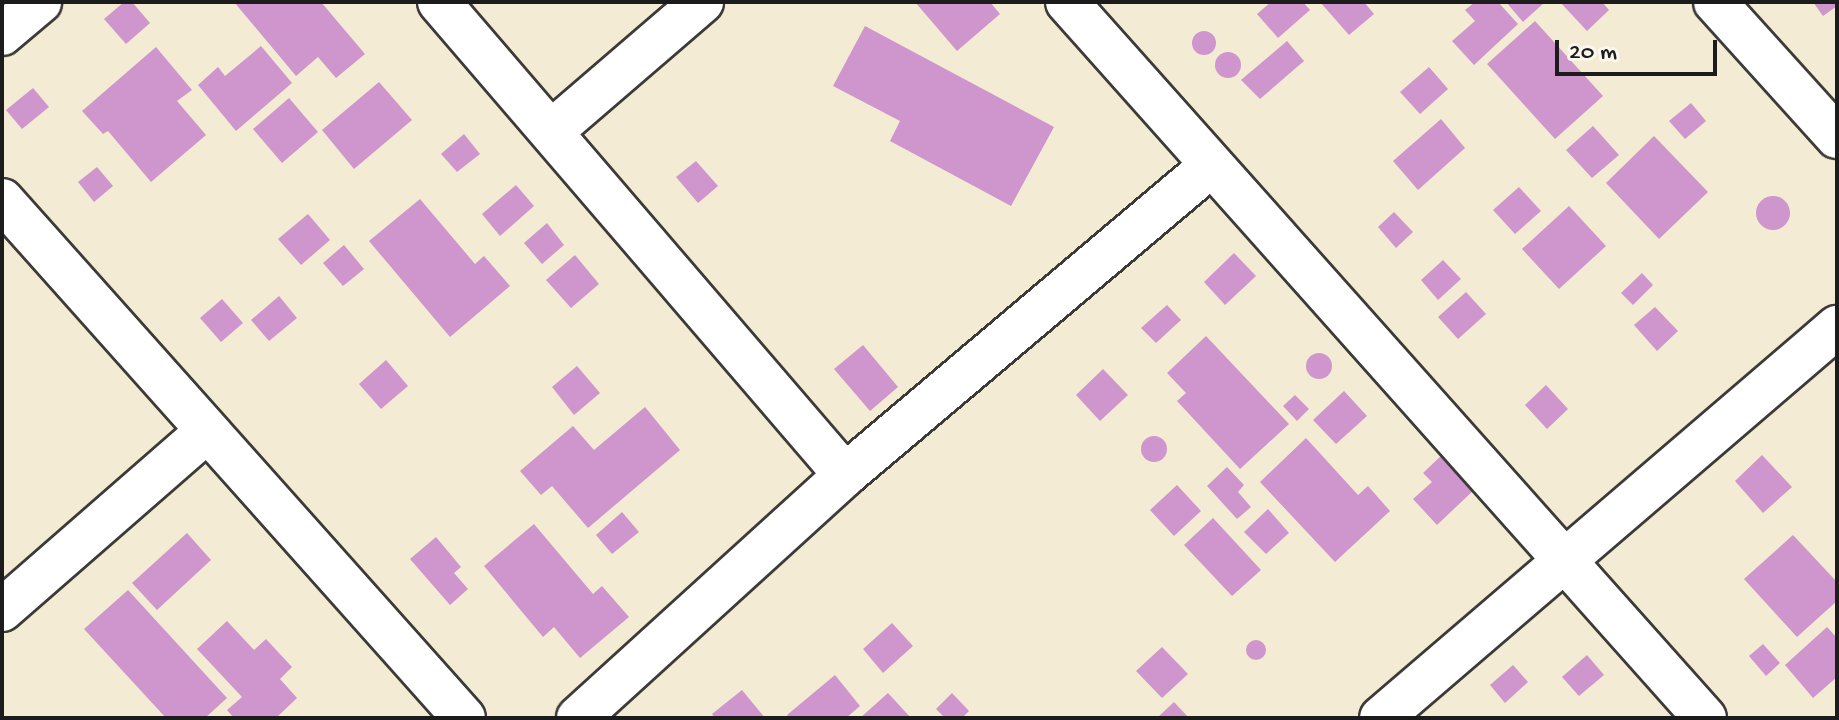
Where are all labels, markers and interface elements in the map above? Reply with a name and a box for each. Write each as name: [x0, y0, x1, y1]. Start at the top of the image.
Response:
scale bar: [1559, 24, 1721, 74]
text: 20 m: [1569, 39, 1617, 68]

